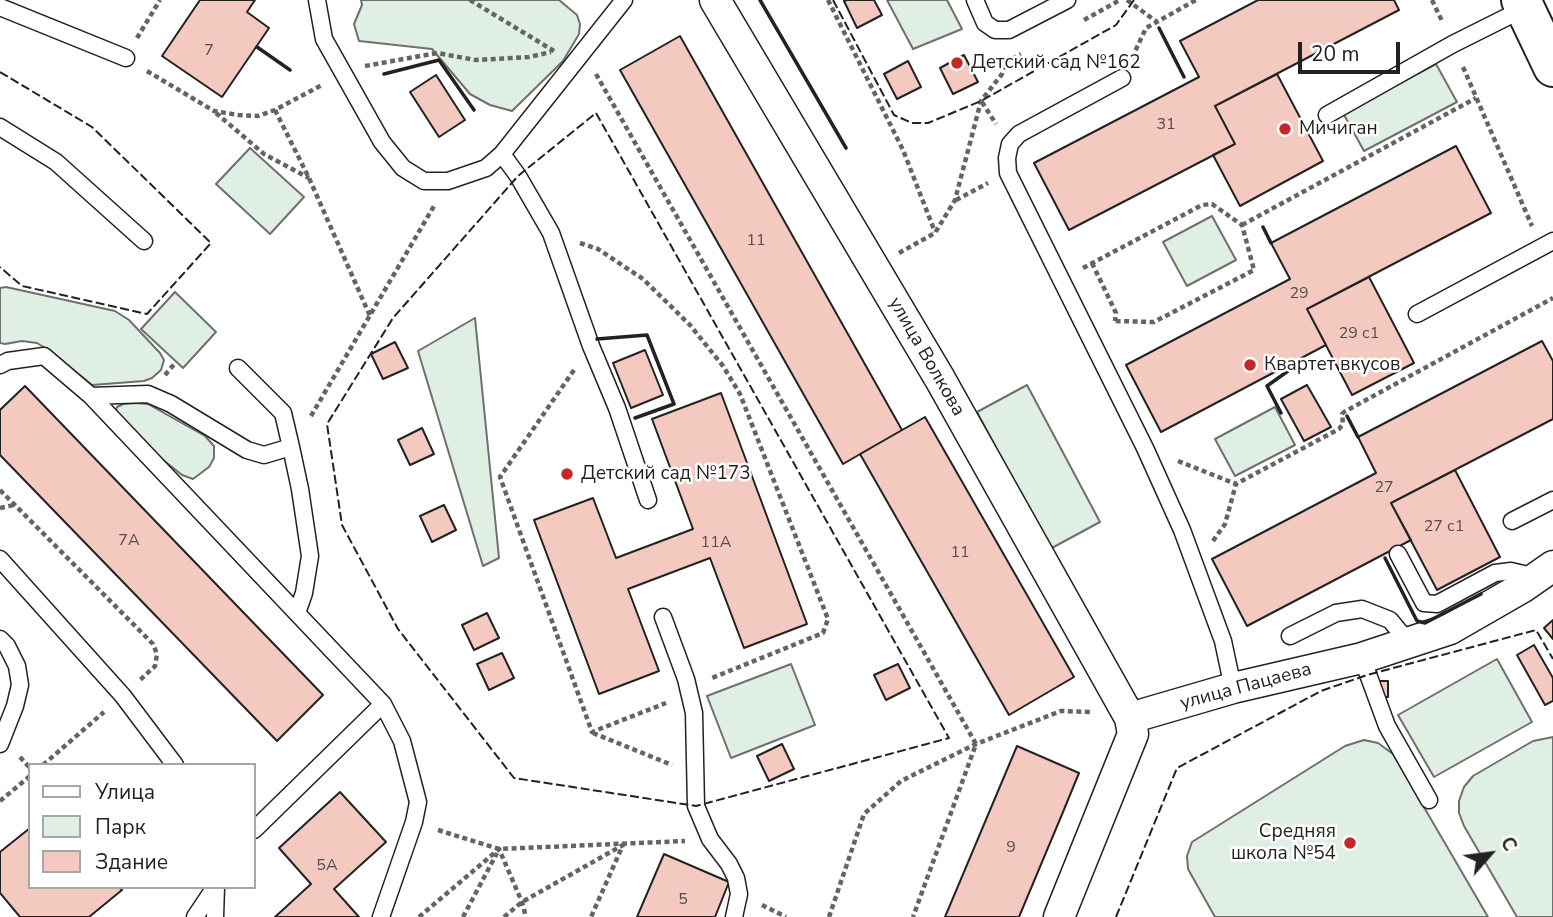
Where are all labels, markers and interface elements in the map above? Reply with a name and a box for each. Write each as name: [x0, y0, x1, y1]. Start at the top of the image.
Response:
scale bar: [1301, 28, 1402, 72]
text: 20 m: [1311, 40, 1360, 68]
house number: 7: [204, 41, 214, 61]
place label: Детский сад №162: [971, 52, 1141, 74]
marker: Детский сад №162: [949, 55, 965, 71]
house number: 31: [1156, 115, 1176, 135]
place label: Мичиган: [1299, 118, 1378, 140]
marker: Мичиган: [1277, 121, 1293, 137]
house number: 11: [746, 231, 766, 251]
house number: 29: [1289, 284, 1309, 304]
street label: улица Волкова: [883, 293, 969, 421]
house number: 29 с1: [1339, 324, 1379, 344]
place label: Квартет вкусов: [1264, 354, 1400, 376]
marker: Квартет вкусов: [1242, 357, 1258, 373]
place label: Детский сад №173: [581, 463, 751, 485]
marker: Детский сад №173: [559, 466, 575, 482]
house number: 27: [1374, 478, 1394, 498]
house number: 27 с1: [1424, 517, 1464, 537]
house number: 7А: [118, 531, 140, 551]
house number: 11А: [701, 533, 731, 553]
house number: 11: [950, 543, 970, 563]
street label: улица Пацаева: [1178, 659, 1314, 715]
legend: [28, 763, 256, 889]
text: Улица: [95, 778, 155, 806]
text: Парк: [95, 813, 146, 841]
north arrow: [1455, 819, 1525, 889]
place label: Средняя школа №54: [1231, 821, 1336, 865]
text: С: [1494, 832, 1523, 856]
marker: Средняя школа №54: [1342, 835, 1358, 851]
house number: 9: [1006, 838, 1016, 858]
text: Здание: [95, 848, 168, 876]
house number: 5А: [316, 856, 338, 876]
house number: 5: [678, 890, 688, 910]

